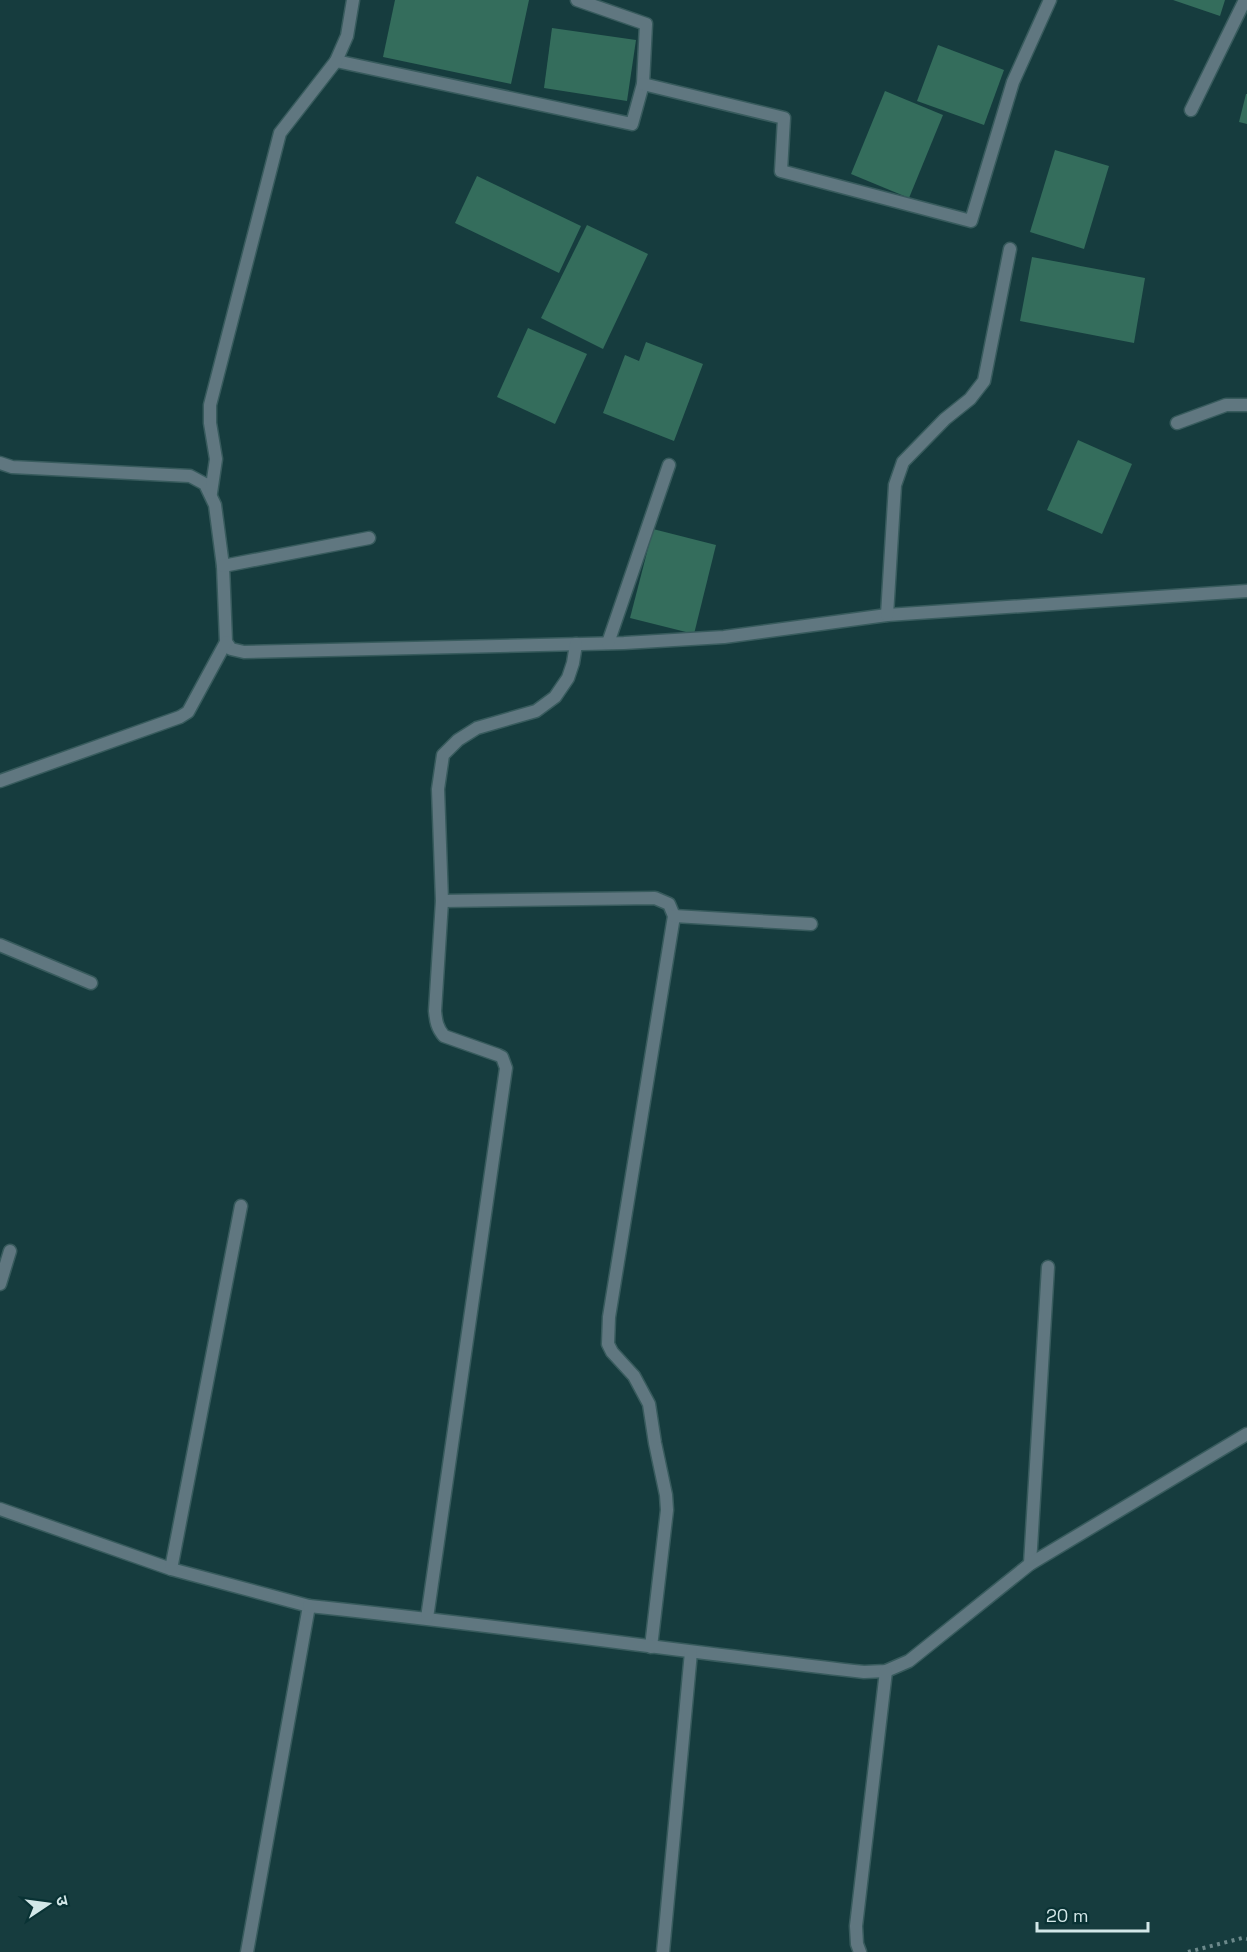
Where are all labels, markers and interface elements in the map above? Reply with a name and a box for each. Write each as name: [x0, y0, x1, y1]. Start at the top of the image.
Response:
north arrow: [18, 1874, 78, 1934]
text: उ: [51, 1894, 74, 1908]
scale bar: [1037, 1895, 1148, 1933]
text: 20 m: [1046, 1904, 1089, 1927]

